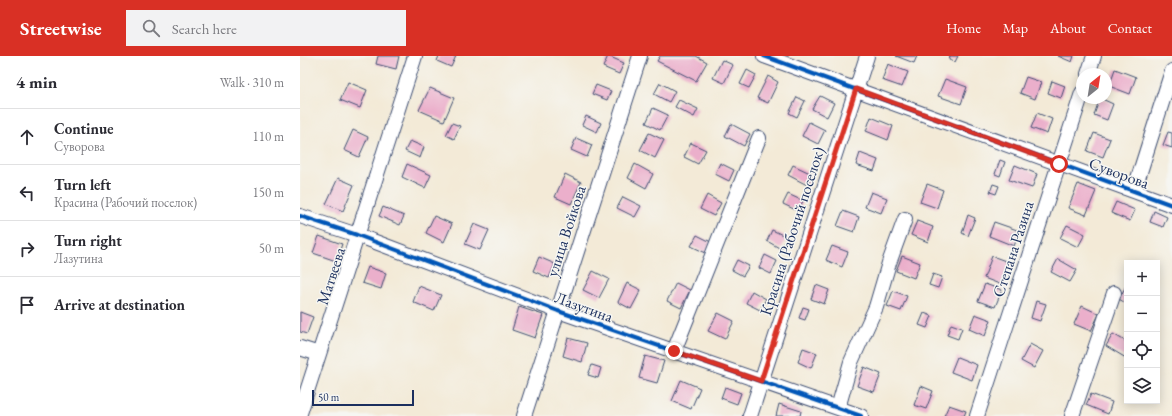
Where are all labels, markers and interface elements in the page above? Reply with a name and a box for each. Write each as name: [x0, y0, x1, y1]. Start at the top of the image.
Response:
search box: [126, 10, 406, 46]
text: Streetwise: [20, 16, 102, 41]
icon: search: [140, 17, 162, 39]
text: Search here: [172, 19, 237, 38]
text: Home: [946, 19, 981, 37]
text: Map: [1003, 19, 1028, 37]
text: About: [1050, 19, 1086, 37]
text: Contact: [1108, 19, 1152, 37]
north arrow: [1076, 68, 1112, 104]
text: 4 min: [16, 71, 57, 93]
text: Walk · 310 m: [220, 74, 284, 91]
text: Continue: [54, 119, 114, 138]
icon: ahead: [16, 126, 38, 148]
text: 110 m: [253, 128, 284, 145]
text: Суворова: [54, 138, 105, 155]
street label: Красина (Рабочий поселок): [755, 144, 829, 318]
street label: Суворова: [1086, 152, 1153, 194]
route start: [1050, 155, 1068, 173]
text: Turn left: [54, 175, 111, 194]
icon: left: [16, 182, 38, 204]
street label: улица Войкова: [541, 182, 591, 279]
text: 150 m: [253, 184, 284, 201]
text: Красина (Рабочий поселок): [54, 194, 197, 211]
street label: Степана Разина: [988, 198, 1039, 300]
text: Turn right: [54, 231, 122, 250]
icon: right: [16, 238, 38, 260]
text: 50 m: [259, 240, 284, 257]
street label: Матвеева: [312, 244, 350, 307]
text: Лазутина: [54, 250, 103, 267]
map controls: [1124, 260, 1160, 404]
button: +: [1124, 260, 1160, 296]
street label: Лазутина: [552, 287, 616, 327]
icon: arrive: [16, 294, 38, 316]
text: Arrive at destination: [54, 295, 185, 314]
button: −: [1124, 296, 1160, 332]
button: locate: [1124, 332, 1160, 368]
route end: [665, 342, 683, 360]
button: layers: [1124, 368, 1160, 404]
scale bar: [312, 388, 414, 407]
text: 50 m: [318, 390, 339, 404]

